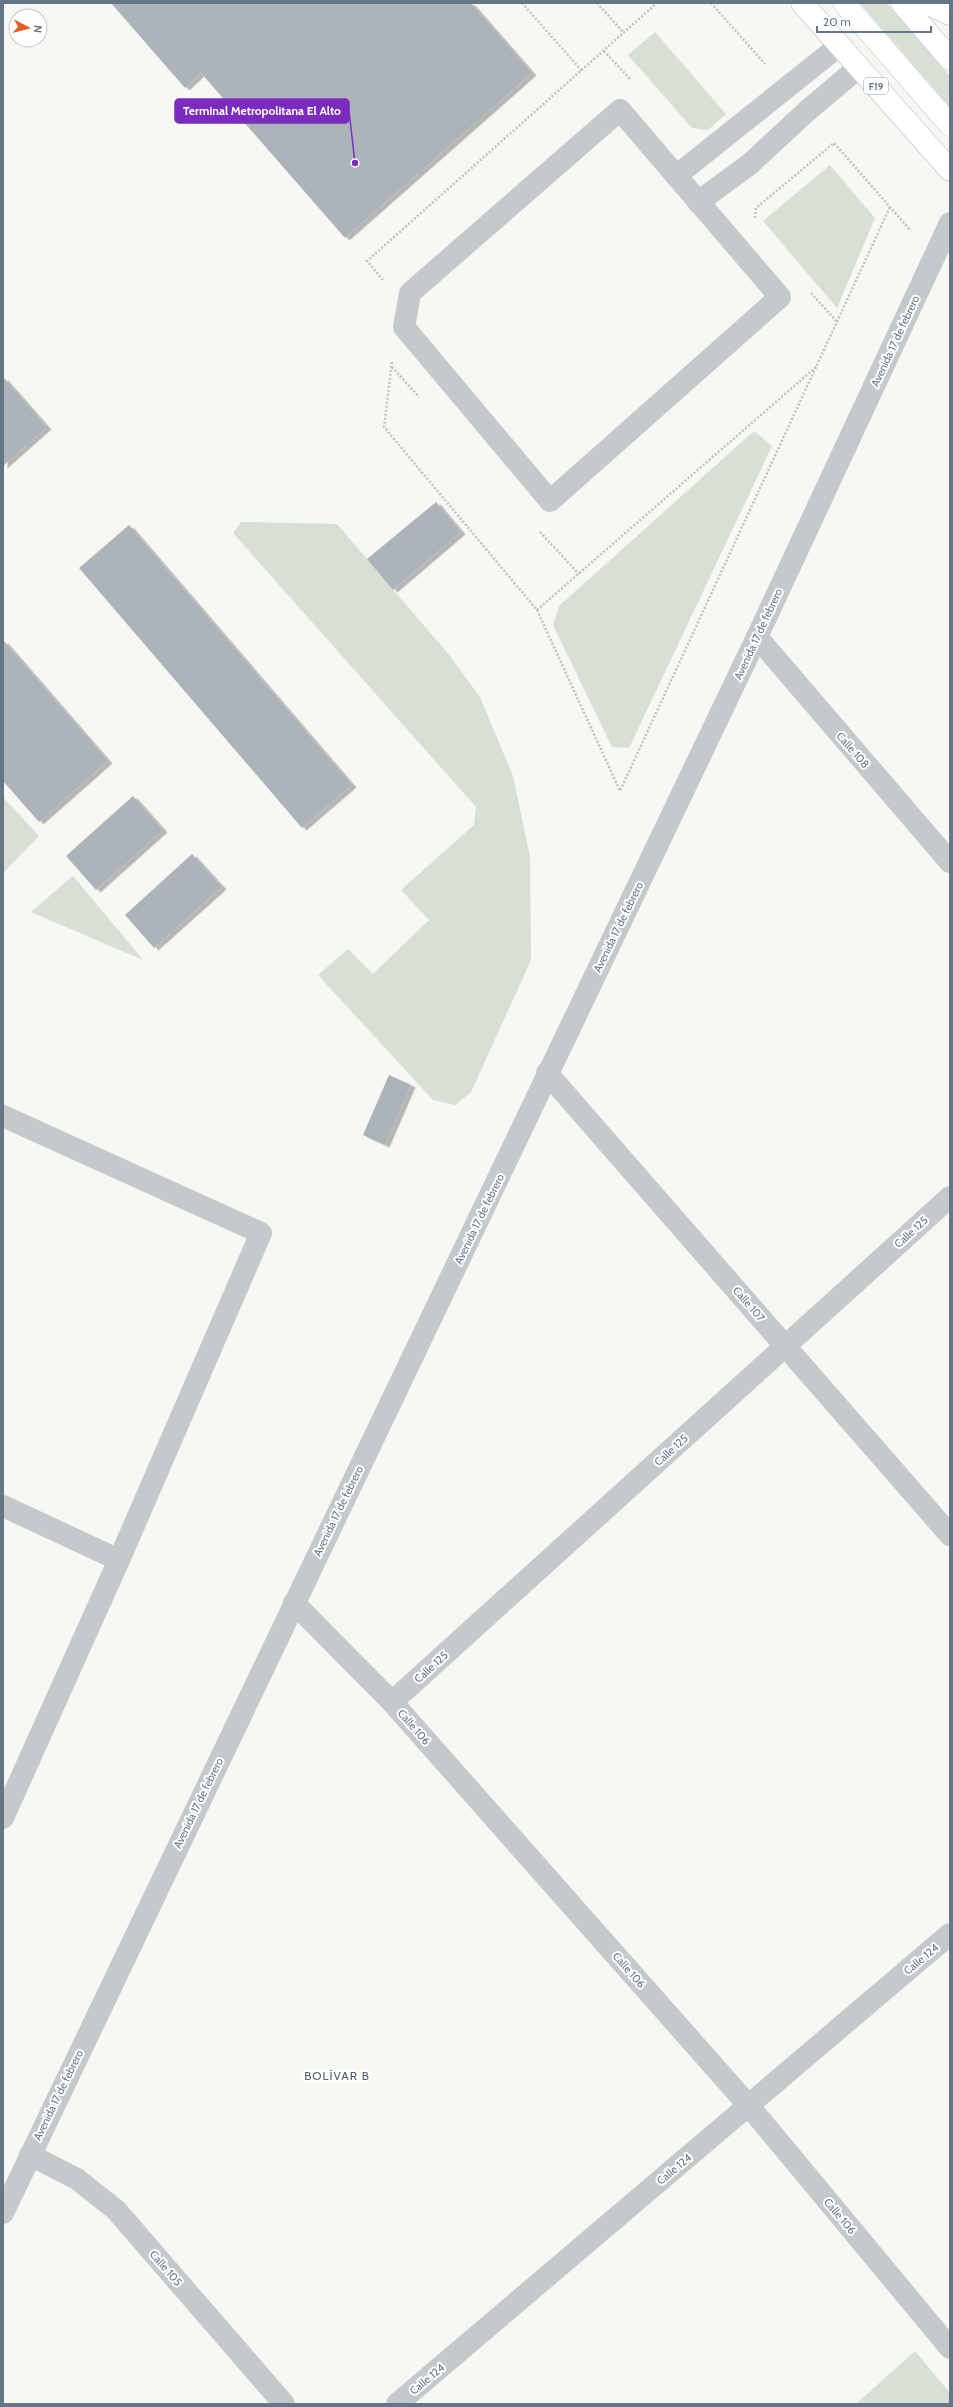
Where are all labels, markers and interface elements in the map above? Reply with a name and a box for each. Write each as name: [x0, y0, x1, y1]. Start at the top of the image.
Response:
north arrow: [8, 8, 48, 48]
scale bar: [817, 8, 931, 34]
text: 20 m: [823, 14, 851, 29]
text: N: [31, 25, 45, 34]
road number: F19: [864, 78, 888, 94]
callout: Terminal Metropolitana El Alto: [175, 99, 349, 123]
text: Terminal Metropolitana El Alto: [183, 103, 341, 118]
street label: Avenida 17 de febrero: [868, 293, 922, 389]
street label: Avenida 17 de febrero: [731, 586, 785, 682]
street label: Calle 108: [834, 729, 872, 771]
street label: Avenida 17 de febrero: [590, 879, 646, 975]
street label: Avenida 17 de febrero: [451, 1171, 507, 1267]
street label: Calle 125: [891, 1213, 931, 1251]
street label: Calle 107: [730, 1284, 768, 1325]
street label: Calle 125: [651, 1431, 691, 1469]
street label: Avenida 17 de febrero: [310, 1463, 366, 1559]
street label: Calle 125: [411, 1648, 451, 1686]
street label: Calle 106: [395, 1706, 433, 1748]
street label: Avenida 17 de febrero: [170, 1755, 226, 1851]
street label: Calle 124: [901, 1940, 942, 1978]
street label: Calle 106: [610, 1949, 648, 1991]
street label: Avenida 17 de febrero: [30, 2047, 86, 2143]
district label: BOLÍVAR B: [304, 2068, 370, 2083]
street label: Calle 124: [654, 2150, 695, 2188]
street label: Calle 106: [821, 2195, 859, 2237]
street label: Calle 105: [147, 2247, 185, 2289]
street label: Calle 124: [407, 2360, 448, 2398]

